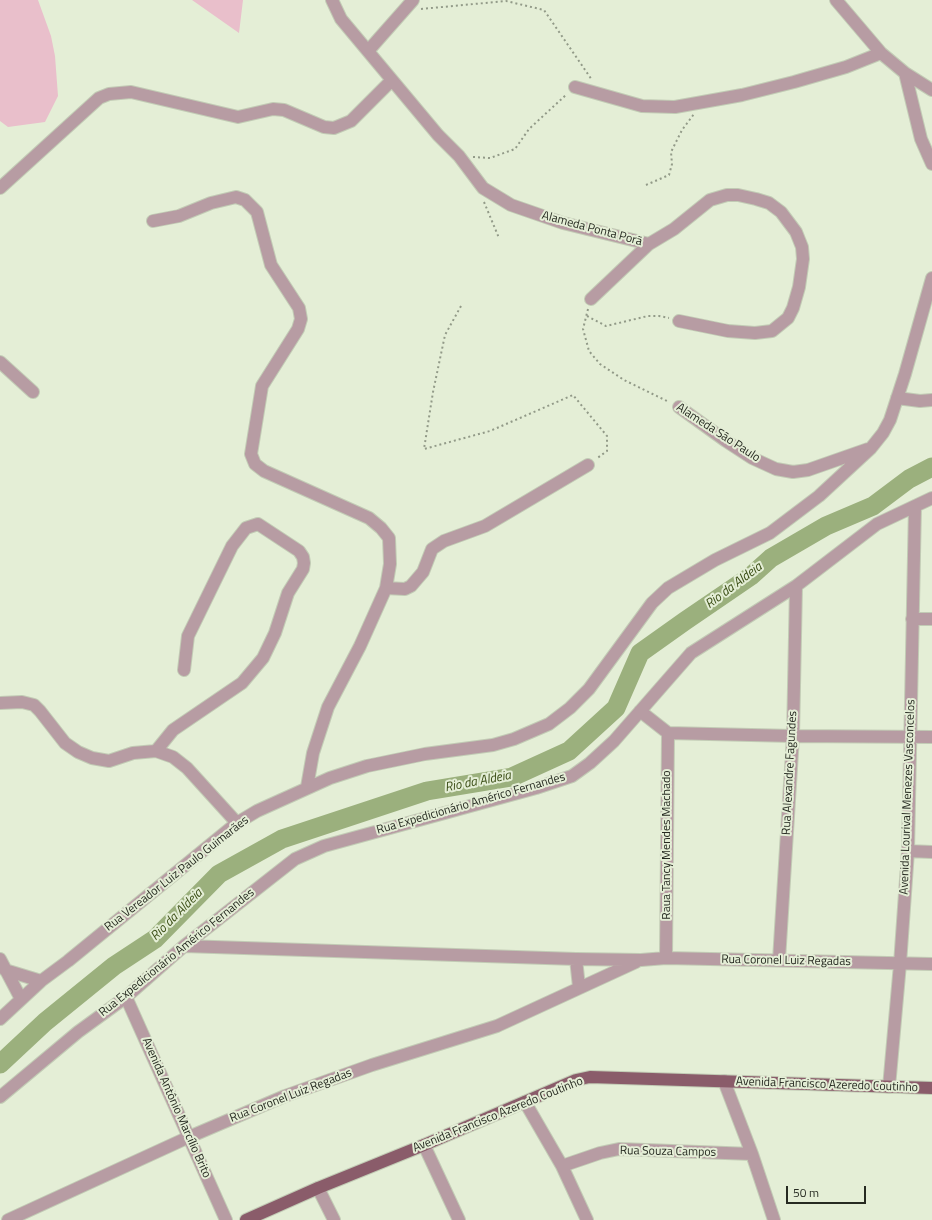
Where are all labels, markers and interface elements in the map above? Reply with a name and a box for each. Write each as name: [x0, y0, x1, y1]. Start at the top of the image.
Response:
street label: Alameda Ponta Porã: [540, 209, 644, 249]
street label: Alameda São Paulo: [673, 401, 763, 465]
water label: Rio da Aldeia: [703, 560, 765, 612]
street label: Avenida Lourival Menezes Vasconcelos: [897, 699, 919, 895]
street label: Rua Alexandre Fagundes: [780, 711, 800, 835]
water label: Rio da Aldeia: [444, 768, 512, 796]
street label: Rua Expedicionário Américo Fernandes: [375, 770, 567, 838]
street label: Raua Tancy Mendes Machado: [660, 770, 674, 920]
street label: Rua Vereador Luiz Paulo Guimarães: [102, 813, 252, 935]
street label: Rua Expedicionário Américo Fernandes: [96, 886, 258, 1020]
water label: Rio da Aldeia: [148, 886, 206, 944]
street label: Rua Coronel Luiz Regadas: [721, 953, 851, 969]
street label: Avenida Antônio Marcílio Brito: [138, 1036, 214, 1180]
street label: Rua Coronel Luiz Regadas: [228, 1066, 354, 1126]
street label: Avenida Francisco Azeredo Coutinho: [411, 1074, 585, 1156]
street label: Avenida Francisco Azeredo Coutinho: [736, 1075, 918, 1095]
street label: Rua Souza Campos: [620, 1144, 716, 1160]
scale bar: [788, 1178, 868, 1204]
text: 50 m: [793, 1183, 819, 1202]

